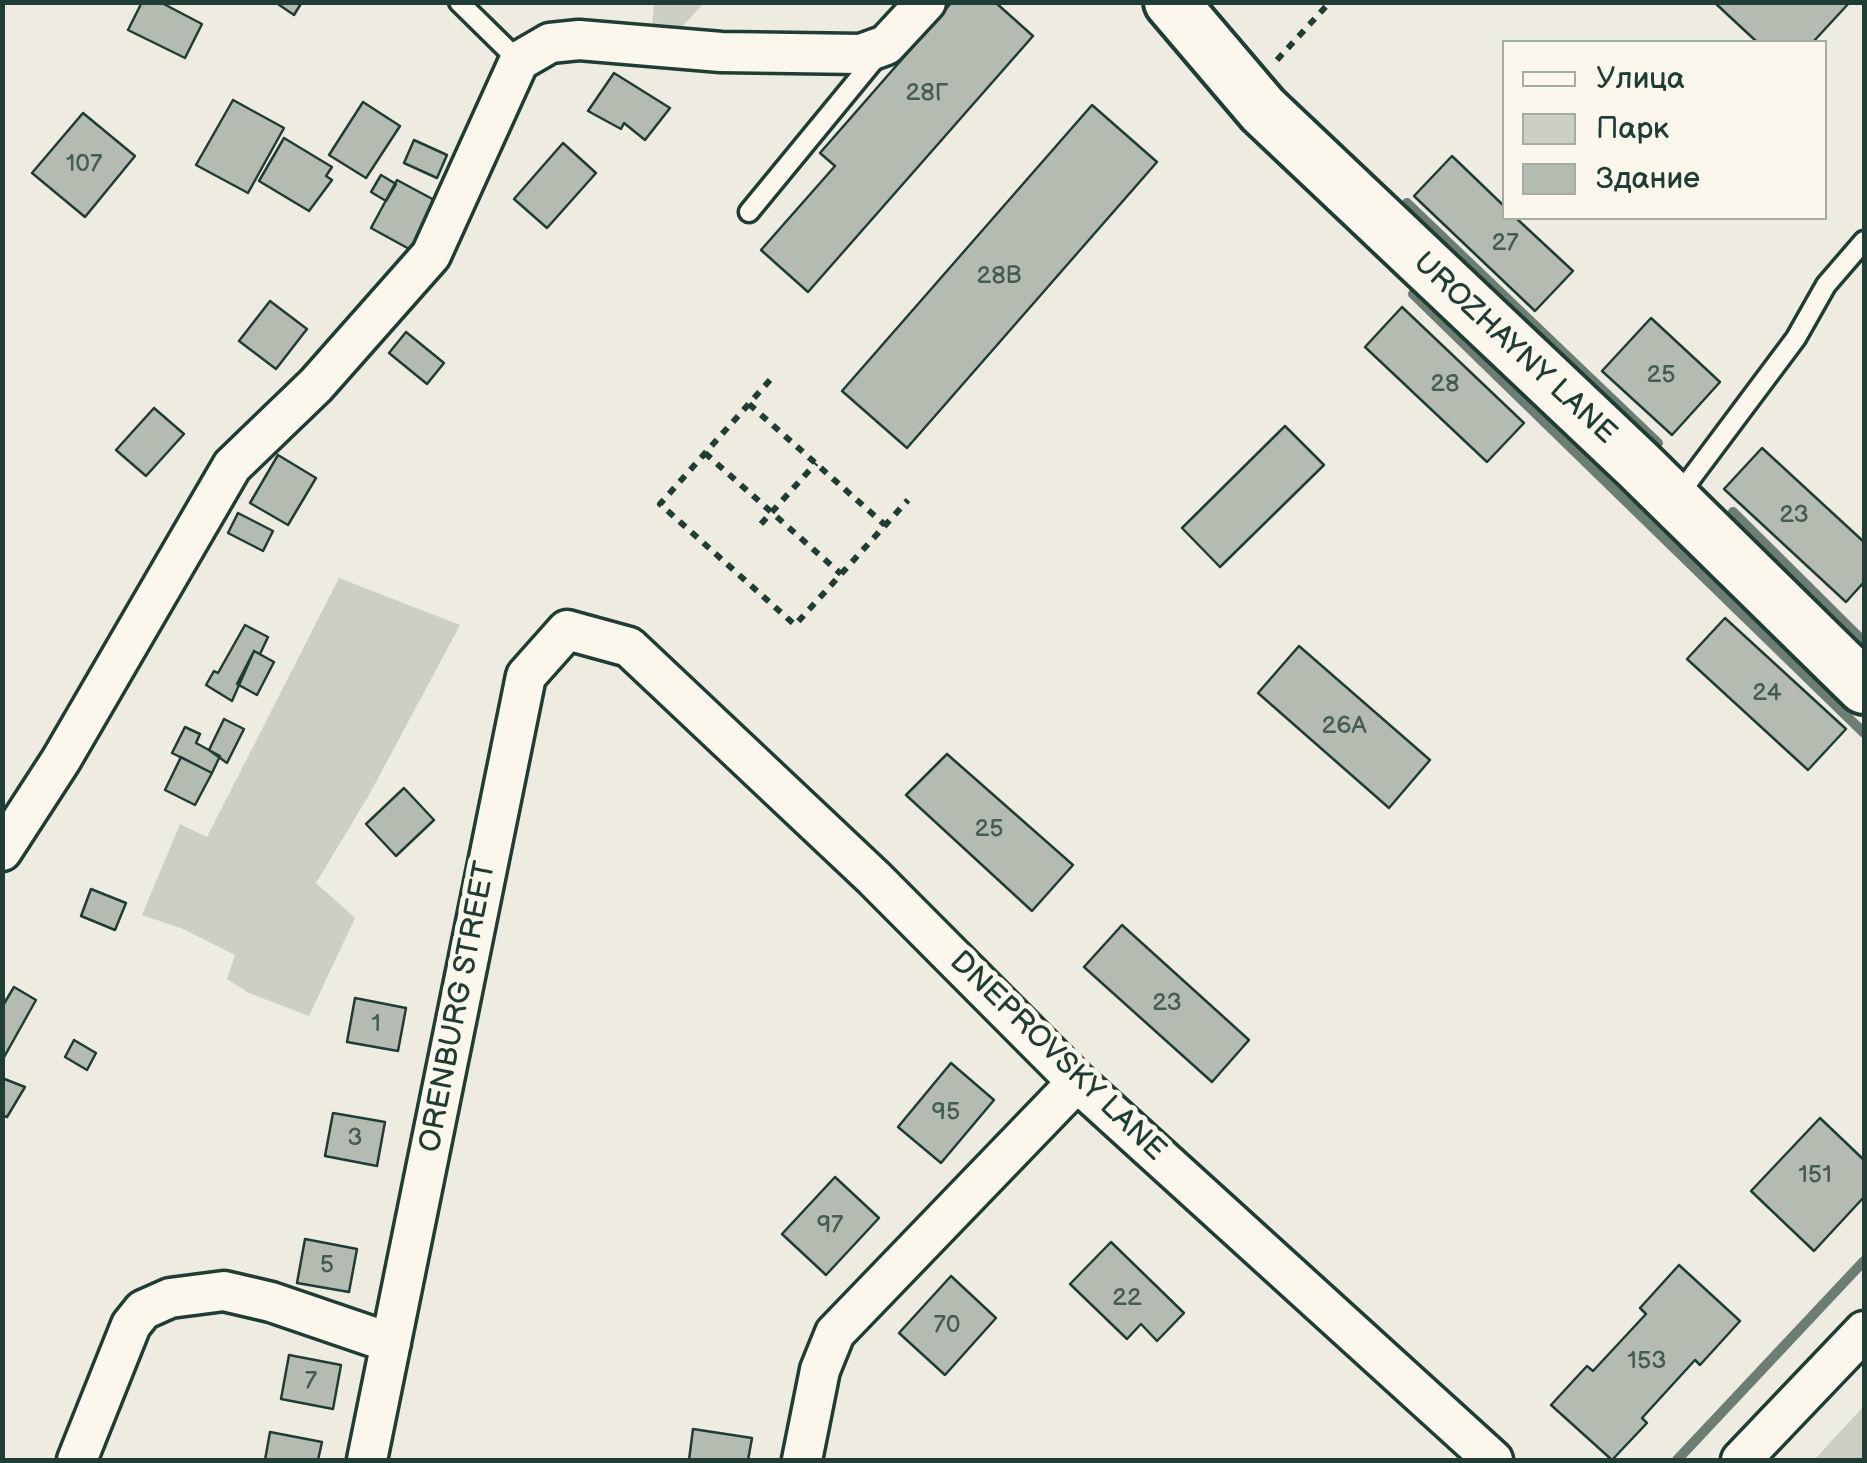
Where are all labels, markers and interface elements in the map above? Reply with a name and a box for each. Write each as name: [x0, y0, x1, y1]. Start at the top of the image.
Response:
legend: [1502, 40, 1827, 220]
text: Улица: [1596, 61, 1685, 97]
house number: 28Г: [905, 79, 949, 109]
text: Парк: [1596, 111, 1669, 147]
house number: 107: [66, 150, 102, 180]
text: Здание: [1596, 161, 1700, 197]
house number: 27: [1491, 229, 1519, 259]
street label: UROZHAYNY LANE: [1405, 246, 1623, 452]
house number: 28В: [976, 262, 1022, 292]
house number: 25: [1646, 361, 1676, 391]
house number: 28: [1430, 370, 1460, 400]
house number: 23: [1779, 501, 1809, 531]
house number: 24: [1752, 679, 1782, 709]
house number: 26А: [1321, 712, 1367, 742]
house number: 25: [974, 815, 1004, 845]
street label: ORENBURG STREET: [413, 859, 505, 1155]
street label: DNEPROVSKY LANE: [942, 945, 1172, 1169]
house number: 23: [1152, 989, 1182, 1019]
house number: 1: [371, 1010, 381, 1040]
house number: 95: [932, 1098, 960, 1128]
house number: 3: [347, 1124, 363, 1154]
house number: 151: [1798, 1161, 1832, 1191]
house number: 97: [817, 1211, 843, 1241]
house number: 5: [320, 1251, 334, 1281]
house number: 22: [1112, 1284, 1142, 1314]
house number: 70: [934, 1311, 960, 1341]
house number: 153: [1627, 1347, 1667, 1377]
house number: 7: [305, 1367, 317, 1397]

